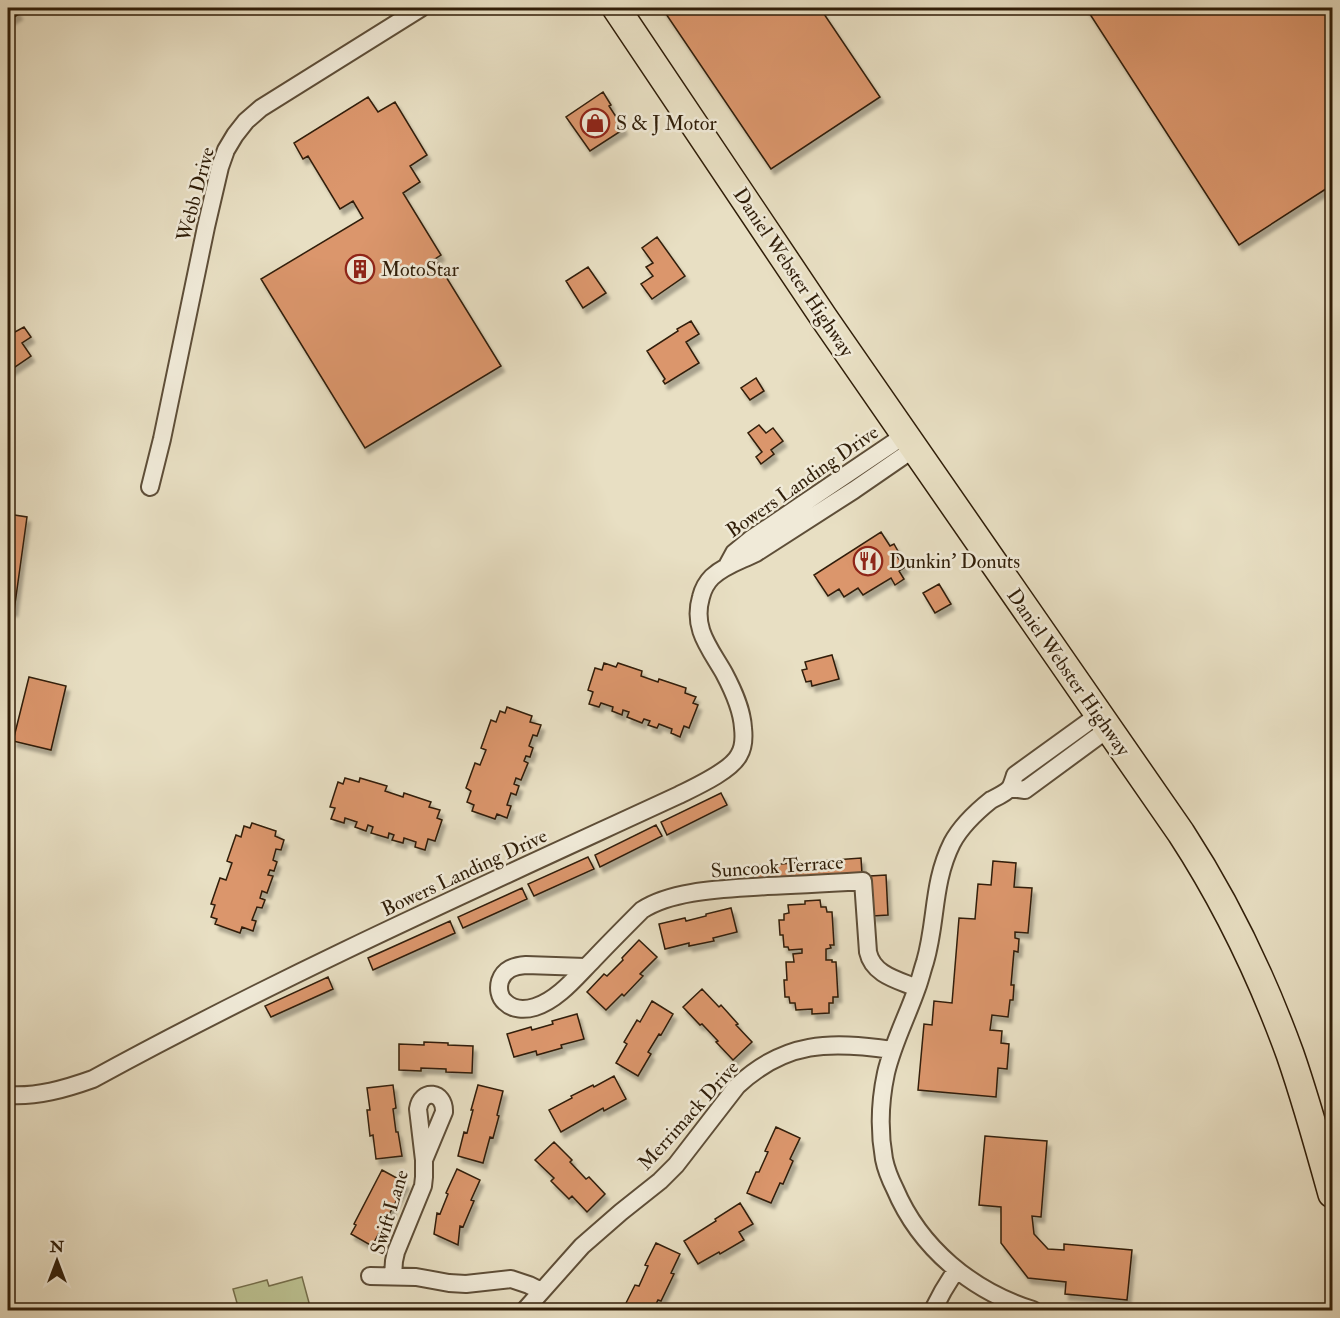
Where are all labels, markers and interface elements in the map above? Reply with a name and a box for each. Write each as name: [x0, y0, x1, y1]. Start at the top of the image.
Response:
shop icon: S & J Motor: [579, 107, 611, 139]
place label: S & J Motor: [616, 111, 717, 136]
street label: Webb Drive: [171, 144, 220, 245]
street label: Daniel Webster Highway: [728, 183, 860, 363]
building icon: MotoStar: [344, 253, 376, 285]
place label: MotoStar: [381, 257, 459, 282]
street label: Bowers Landing Drive: [721, 420, 883, 543]
restaurant icon: Dunkin' Donuts: [852, 545, 884, 577]
place label: Dunkin' Donuts: [889, 549, 1020, 574]
street label: Daniel Webster Highway: [1001, 584, 1137, 762]
street label: Bowers Landing Drive: [377, 823, 551, 922]
street label: Suncook Terrace: [710, 849, 844, 884]
street label: Merrimack Drive: [633, 1055, 744, 1175]
street label: Swift Lane: [365, 1167, 414, 1257]
north arrow: [27, 1231, 87, 1291]
text: N: [49, 1237, 65, 1257]

